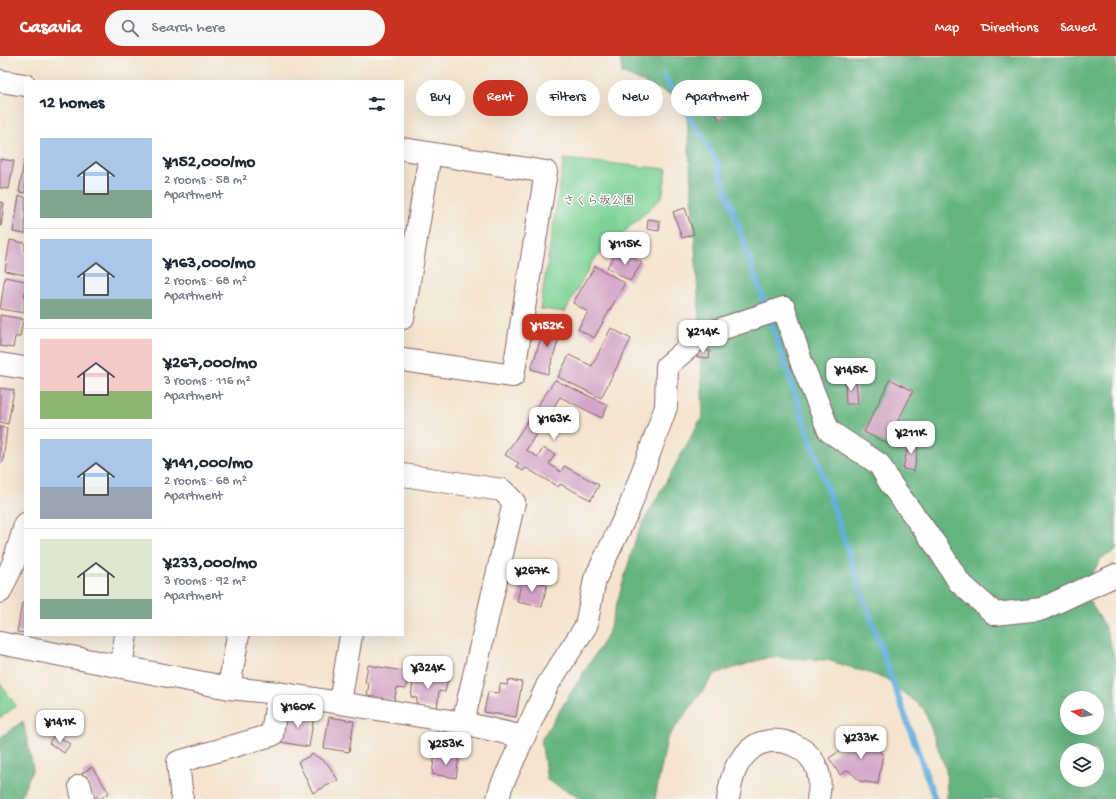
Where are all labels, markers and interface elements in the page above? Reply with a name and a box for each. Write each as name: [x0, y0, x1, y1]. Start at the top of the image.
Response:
search box: [105, 10, 385, 46]
text: Casavia: [20, 17, 81, 40]
icon: search: [119, 17, 141, 39]
text: Search here: [151, 19, 225, 37]
text: Map: [935, 20, 959, 37]
text: Directions: [981, 20, 1038, 37]
text: Saved: [1060, 20, 1096, 37]
chip: Buy: [416, 80, 465, 116]
chip: Rent: [473, 80, 528, 116]
chip: Filters: [536, 80, 600, 116]
chip: New: [608, 80, 663, 116]
chip: Apartment: [671, 80, 762, 116]
icon: filters: [366, 93, 388, 115]
text: 12 homes: [40, 94, 104, 114]
text: ¥152,000/mo: [164, 153, 255, 173]
icon: home: [72, 154, 120, 202]
text: 2 rooms · 58 m²: [164, 173, 247, 188]
text: Apartment: [164, 188, 223, 203]
park label: さくら坂公園: [563, 194, 635, 209]
pin: ¥115K: [597, 232, 653, 266]
text: ¥115K: [610, 237, 640, 252]
text: ¥163,000/mo: [164, 254, 255, 274]
icon: home: [72, 255, 120, 303]
text: 2 rooms · 68 m²: [164, 274, 247, 289]
text: Apartment: [164, 289, 223, 304]
pin: ¥152K: [519, 314, 575, 348]
text: ¥152K: [531, 319, 563, 334]
pin: ¥214K: [675, 320, 731, 354]
text: ¥214K: [688, 325, 718, 340]
text: ¥267,000/mo: [164, 354, 257, 374]
icon: home: [72, 355, 120, 403]
pin: ¥145K: [823, 358, 879, 392]
text: ¥145K: [835, 363, 867, 378]
text: 3 rooms · 116 m²: [164, 374, 251, 389]
text: Apartment: [164, 389, 223, 404]
pin: ¥163K: [526, 407, 582, 441]
text: ¥163K: [538, 412, 570, 427]
pin: ¥211K: [883, 421, 939, 455]
text: ¥211K: [896, 426, 926, 441]
text: ¥141,000/mo: [164, 454, 253, 474]
icon: home: [72, 455, 120, 503]
text: 2 rooms · 68 m²: [164, 474, 247, 489]
text: Apartment: [164, 489, 223, 504]
text: ¥233,000/mo: [164, 554, 257, 574]
icon: home: [72, 555, 120, 603]
pin: ¥267K: [504, 559, 560, 593]
text: ¥267K: [516, 564, 548, 579]
text: 3 rooms · 92 m²: [164, 574, 247, 589]
text: Apartment: [164, 589, 223, 604]
pin: ¥324K: [400, 656, 456, 690]
text: ¥324K: [412, 661, 444, 676]
north arrow: [1060, 691, 1104, 735]
map controls: [1060, 691, 1104, 787]
pin: ¥160K: [270, 695, 326, 729]
text: ¥160K: [282, 700, 314, 715]
pin: ¥141K: [32, 710, 88, 744]
text: ¥141K: [45, 715, 75, 730]
pin: ¥233K: [833, 726, 889, 760]
text: ¥233K: [844, 731, 878, 746]
pin: ¥253K: [418, 732, 474, 766]
text: ¥253K: [429, 737, 463, 752]
button: layers: [1060, 743, 1104, 787]

